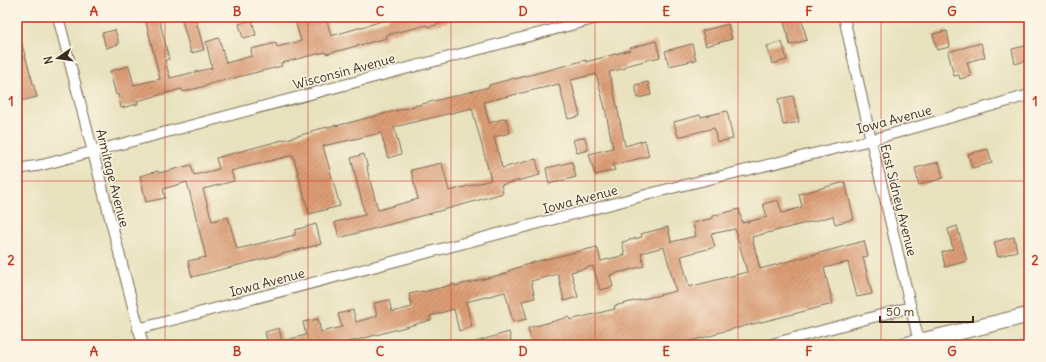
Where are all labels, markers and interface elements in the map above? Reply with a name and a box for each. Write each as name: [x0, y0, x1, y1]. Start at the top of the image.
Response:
text: A: [90, 3, 99, 20]
text: B: [233, 3, 242, 20]
text: C: [376, 3, 385, 20]
text: D: [518, 3, 528, 20]
text: E: [662, 3, 670, 20]
text: F: [805, 3, 813, 20]
text: G: [947, 3, 957, 20]
north arrow: [38, 38, 78, 78]
street label: Wisconsin Avenue: [291, 50, 397, 93]
text: N: [41, 55, 56, 66]
text: 1: [8, 93, 14, 110]
text: 1: [1032, 93, 1038, 110]
street label: Iowa Avenue: [855, 101, 933, 138]
street label: Armitage Avenue: [92, 127, 133, 229]
street label: East Sidney Avenue: [876, 142, 921, 258]
street label: Iowa Avenue: [541, 181, 619, 218]
text: 2: [7, 252, 15, 269]
text: 2: [1031, 252, 1039, 269]
street label: Iowa Avenue: [228, 264, 306, 301]
scale bar: [880, 298, 973, 324]
text: 50 m: [886, 304, 915, 319]
text: A: [90, 343, 99, 360]
text: B: [233, 343, 242, 360]
text: C: [376, 343, 385, 360]
text: D: [518, 343, 528, 360]
text: E: [662, 343, 670, 360]
text: F: [805, 343, 813, 360]
text: G: [947, 343, 957, 360]

